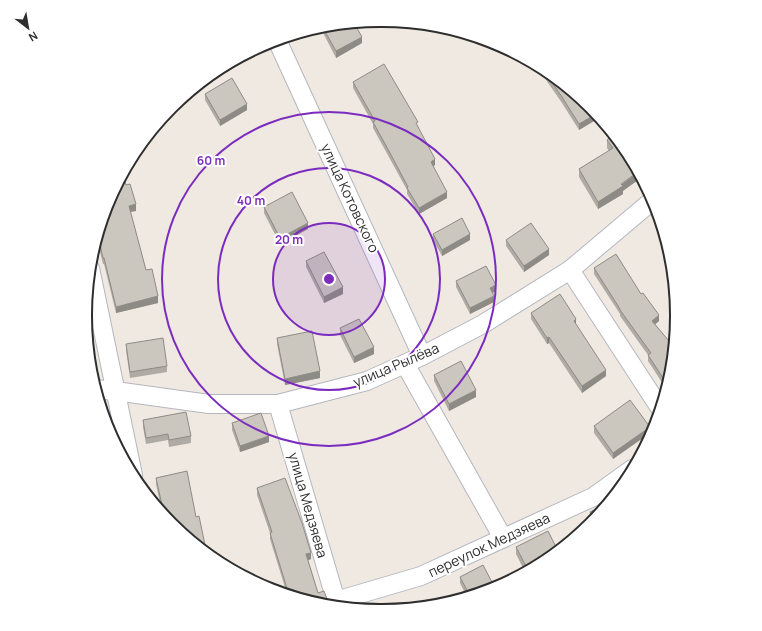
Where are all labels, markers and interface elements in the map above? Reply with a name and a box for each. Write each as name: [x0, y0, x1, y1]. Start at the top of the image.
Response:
north arrow: [8, 8, 48, 48]
text: N: [26, 29, 41, 46]
street label: улица Котовского: [317, 140, 384, 255]
text: 60 m: [197, 152, 225, 169]
text: 40 m: [237, 192, 265, 209]
text: 20 m: [275, 231, 303, 248]
centre of rings: [322, 272, 336, 286]
street label: улица Рылёва: [350, 338, 442, 391]
street label: улица Медзяева: [284, 450, 333, 560]
street label: переулок Медзяева: [425, 508, 553, 581]

